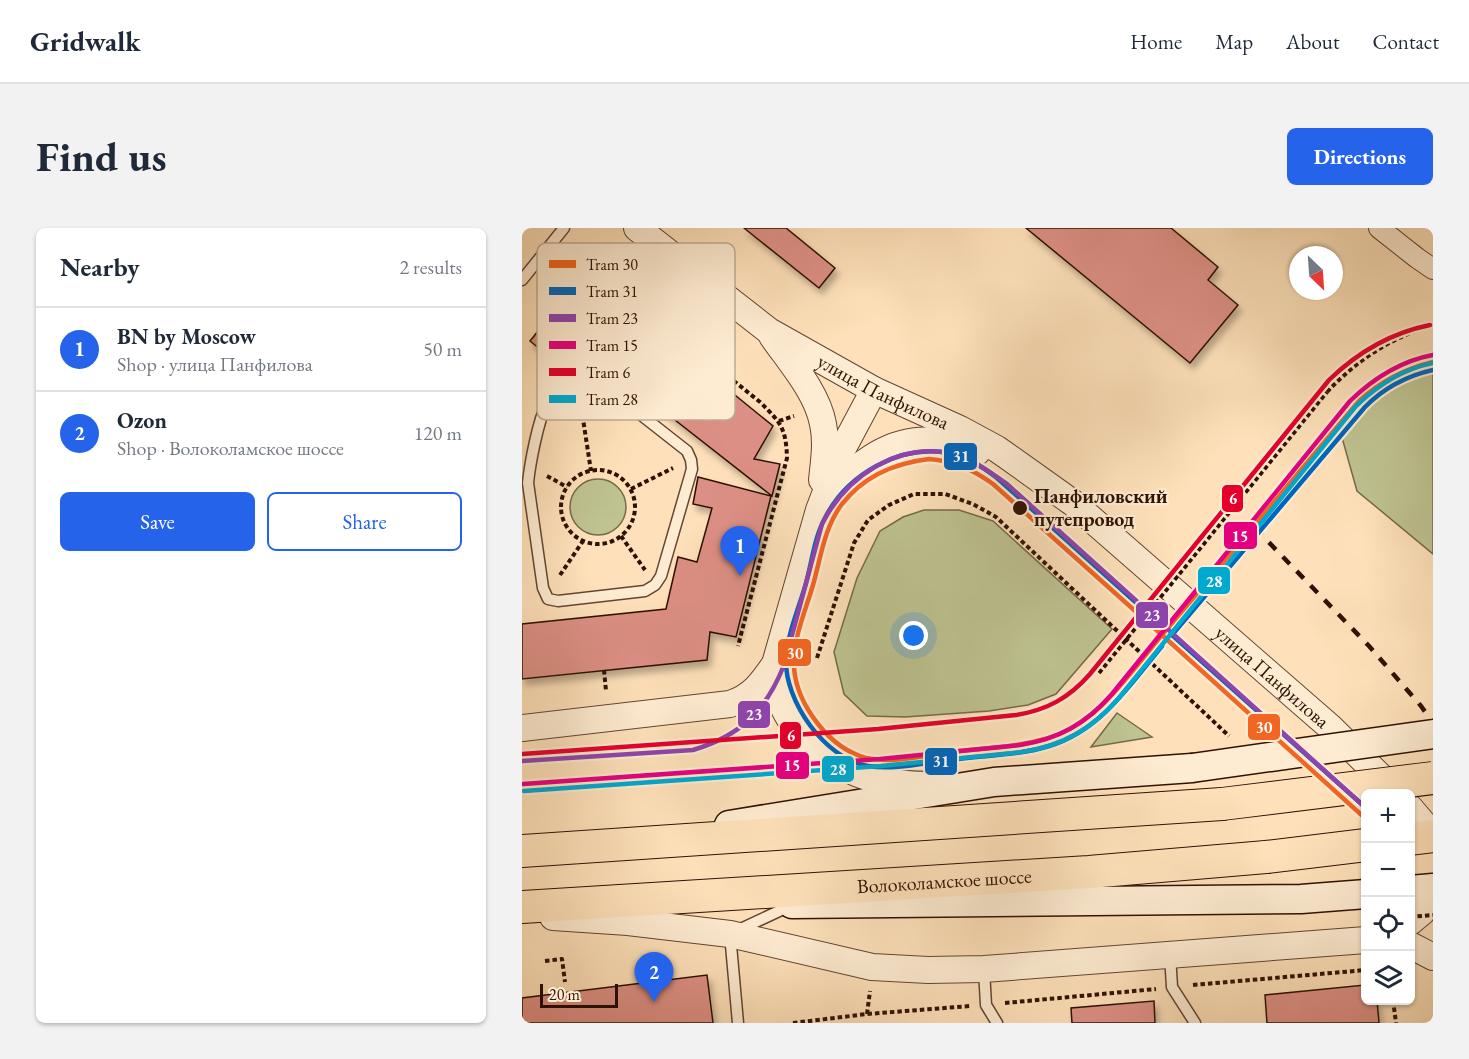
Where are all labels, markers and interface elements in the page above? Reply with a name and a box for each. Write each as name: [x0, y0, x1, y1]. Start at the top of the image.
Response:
text: Gridwalk: [30, 23, 141, 59]
text: Home: [1130, 28, 1182, 55]
text: Map: [1215, 28, 1253, 55]
text: About: [1286, 28, 1339, 55]
text: Contact: [1372, 28, 1439, 55]
button: Directions: [1287, 128, 1433, 185]
text: Find us: [36, 129, 167, 184]
legend: [537, 243, 735, 420]
north arrow: [1289, 246, 1343, 300]
text: Nearby: [60, 250, 140, 284]
text: 2 results: [399, 254, 462, 280]
text: Tram 30: [586, 254, 638, 275]
text: Tram 31: [586, 281, 638, 302]
text: Tram 23: [586, 308, 638, 329]
text: BN by Moscow: [117, 322, 256, 351]
text: Tram 15: [586, 335, 638, 356]
text: 1: [74, 336, 85, 362]
text: 50 m: [423, 336, 462, 362]
street label: улица Панфилова: [813, 348, 953, 435]
text: Shop · улица Панфилова: [117, 351, 313, 377]
text: Tram 6: [586, 362, 630, 383]
text: Tram 28: [586, 389, 638, 410]
text: Ozon: [117, 406, 167, 435]
text: 2: [74, 420, 85, 446]
text: 120 m: [414, 420, 462, 446]
text: Shop · Волоколамское шоссе: [117, 435, 344, 461]
line badge: 31: [943, 442, 978, 471]
text: 31: [953, 446, 969, 467]
place label: Панфиловский путепровод: [1034, 483, 1168, 532]
line badge: 6: [1221, 484, 1244, 513]
text: 6: [1229, 488, 1238, 509]
button: Save: [60, 492, 255, 551]
button: Share: [267, 492, 462, 551]
marker: Панфиловский путепровод: [1011, 499, 1029, 517]
line badge: 15: [1223, 521, 1258, 550]
pin: 1: [720, 526, 760, 576]
text: 15: [1232, 526, 1248, 547]
line badge: 28: [1197, 566, 1231, 595]
text: 28: [1206, 571, 1222, 592]
line badge: 23: [1135, 601, 1169, 629]
text: 23: [1144, 605, 1160, 626]
street label: улица Панфилова: [1210, 620, 1335, 734]
your location: [899, 621, 928, 650]
line badge: 30: [777, 638, 812, 667]
text: 30: [787, 643, 804, 664]
line badge: 23: [737, 700, 771, 729]
text: 23: [746, 704, 762, 725]
line badge: 30: [1247, 713, 1281, 741]
text: 30: [1256, 717, 1273, 738]
line badge: 6: [779, 721, 802, 750]
text: 6: [787, 725, 796, 746]
line badge: 31: [924, 747, 958, 776]
line badge: 15: [775, 751, 810, 780]
text: 31: [933, 751, 949, 772]
text: 15: [784, 755, 800, 776]
line badge: 28: [821, 755, 855, 783]
text: 28: [830, 759, 846, 780]
map controls: [1361, 789, 1415, 1005]
button: +: [1361, 789, 1415, 843]
button: −: [1361, 843, 1415, 897]
street label: Волоколамское шоссе: [856, 863, 1033, 899]
button: locate: [1361, 897, 1415, 951]
button: layers: [1361, 951, 1415, 1005]
pin: 2: [634, 952, 674, 1002]
scale bar: [540, 981, 618, 1008]
text: 20 m: [549, 984, 580, 1005]

